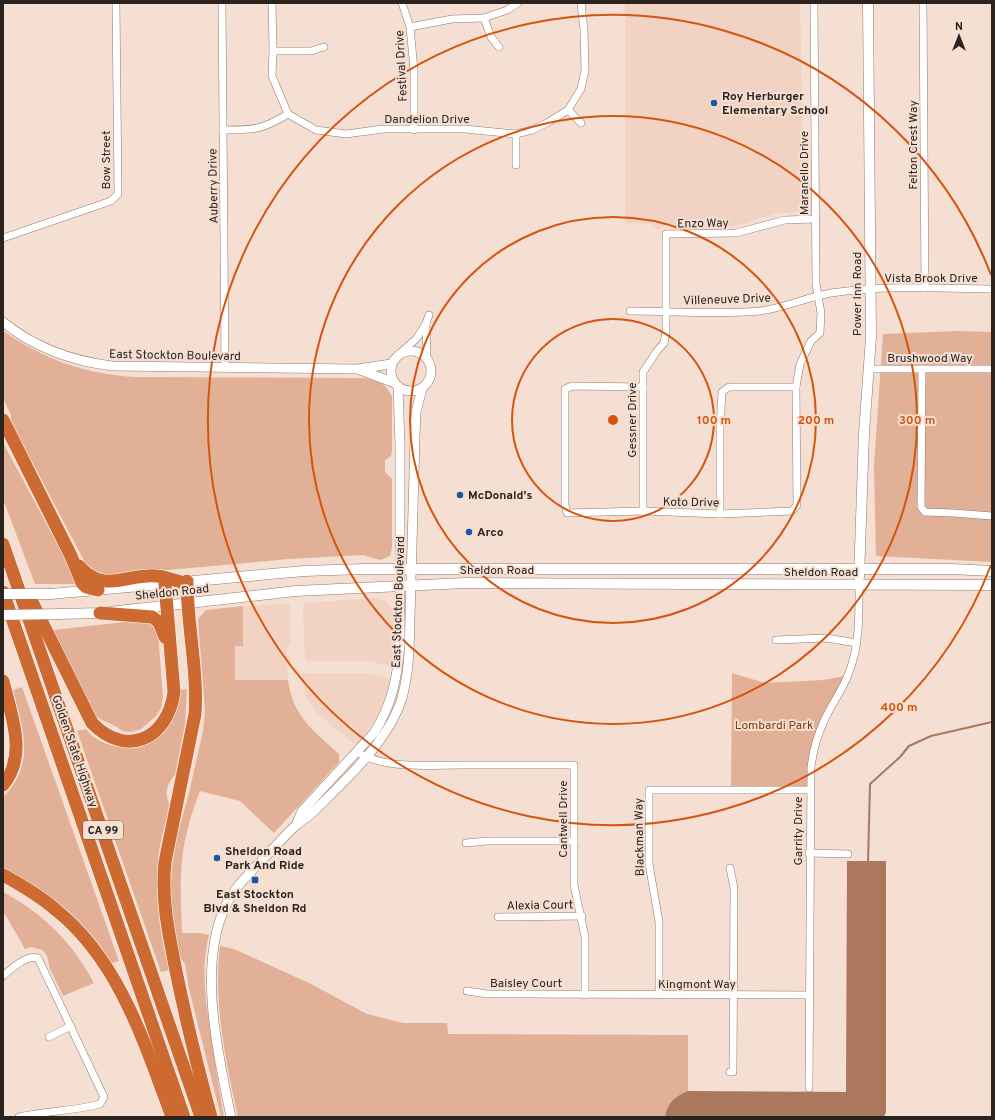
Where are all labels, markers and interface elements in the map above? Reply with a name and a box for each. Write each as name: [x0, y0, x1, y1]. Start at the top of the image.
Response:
north arrow: [939, 16, 979, 56]
text: N: [955, 20, 963, 34]
street label: Festival Drive: [392, 30, 412, 102]
place label: Roy Herburger Elementary School: [722, 89, 828, 119]
marker: Roy Herburger Elementary School: [709, 98, 719, 108]
street label: Felton Crest Way: [906, 100, 922, 190]
street label: Dandelion Drive: [384, 112, 470, 128]
street label: Bow Street: [99, 131, 115, 190]
street label: Maranello Drive: [797, 131, 813, 215]
street label: Auberry Drive: [205, 148, 223, 224]
street label: Enzo Way: [677, 216, 729, 232]
street label: Power Inn Road: [850, 252, 866, 336]
street label: Vista Brook Drive: [884, 271, 978, 287]
street label: Villeneuve Drive: [683, 290, 771, 310]
street label: East Stockton Boulevard: [109, 347, 241, 365]
street label: Brushwood Way: [887, 351, 973, 367]
street label: Gessner Drive: [625, 382, 641, 458]
centre of rings: [606, 413, 620, 427]
text: 100 m: [697, 413, 731, 429]
text: 200 m: [798, 413, 834, 429]
text: 300 m: [899, 413, 935, 429]
place label: McDonald's: [468, 488, 532, 504]
marker: McDonald's: [455, 490, 465, 500]
street label: Koto Drive: [663, 495, 719, 511]
place label: Arco: [477, 525, 504, 541]
marker: Arco: [464, 527, 474, 537]
street label: East Stockton Boulevard: [389, 536, 409, 668]
street label: Sheldon Road: [460, 563, 534, 579]
street label: Sheldon Road: [784, 565, 858, 581]
street label: Sheldon Road: [134, 581, 210, 605]
street label: Golden State Highway: [47, 693, 101, 810]
text: 400 m: [880, 700, 918, 716]
park label: Lombardi Park: [735, 718, 813, 734]
street label: Cantwell Drive: [556, 780, 572, 858]
street label: Garrity Drive: [791, 797, 807, 865]
street label: Blackman Way: [631, 798, 649, 876]
road number: CA 99: [83, 821, 123, 839]
place label: Sheldon Road Park And Ride: [225, 844, 305, 874]
marker: Sheldon Road Park And Ride: [212, 853, 222, 863]
marker: East Stockton Blvd & Sheldon Rd: [250, 875, 260, 885]
place label: East Stockton Blvd & Sheldon Rd: [204, 887, 307, 917]
street label: Alexia Court: [507, 897, 573, 915]
street label: Baisley Court: [490, 976, 562, 992]
street label: Kingmont Way: [658, 977, 736, 993]

